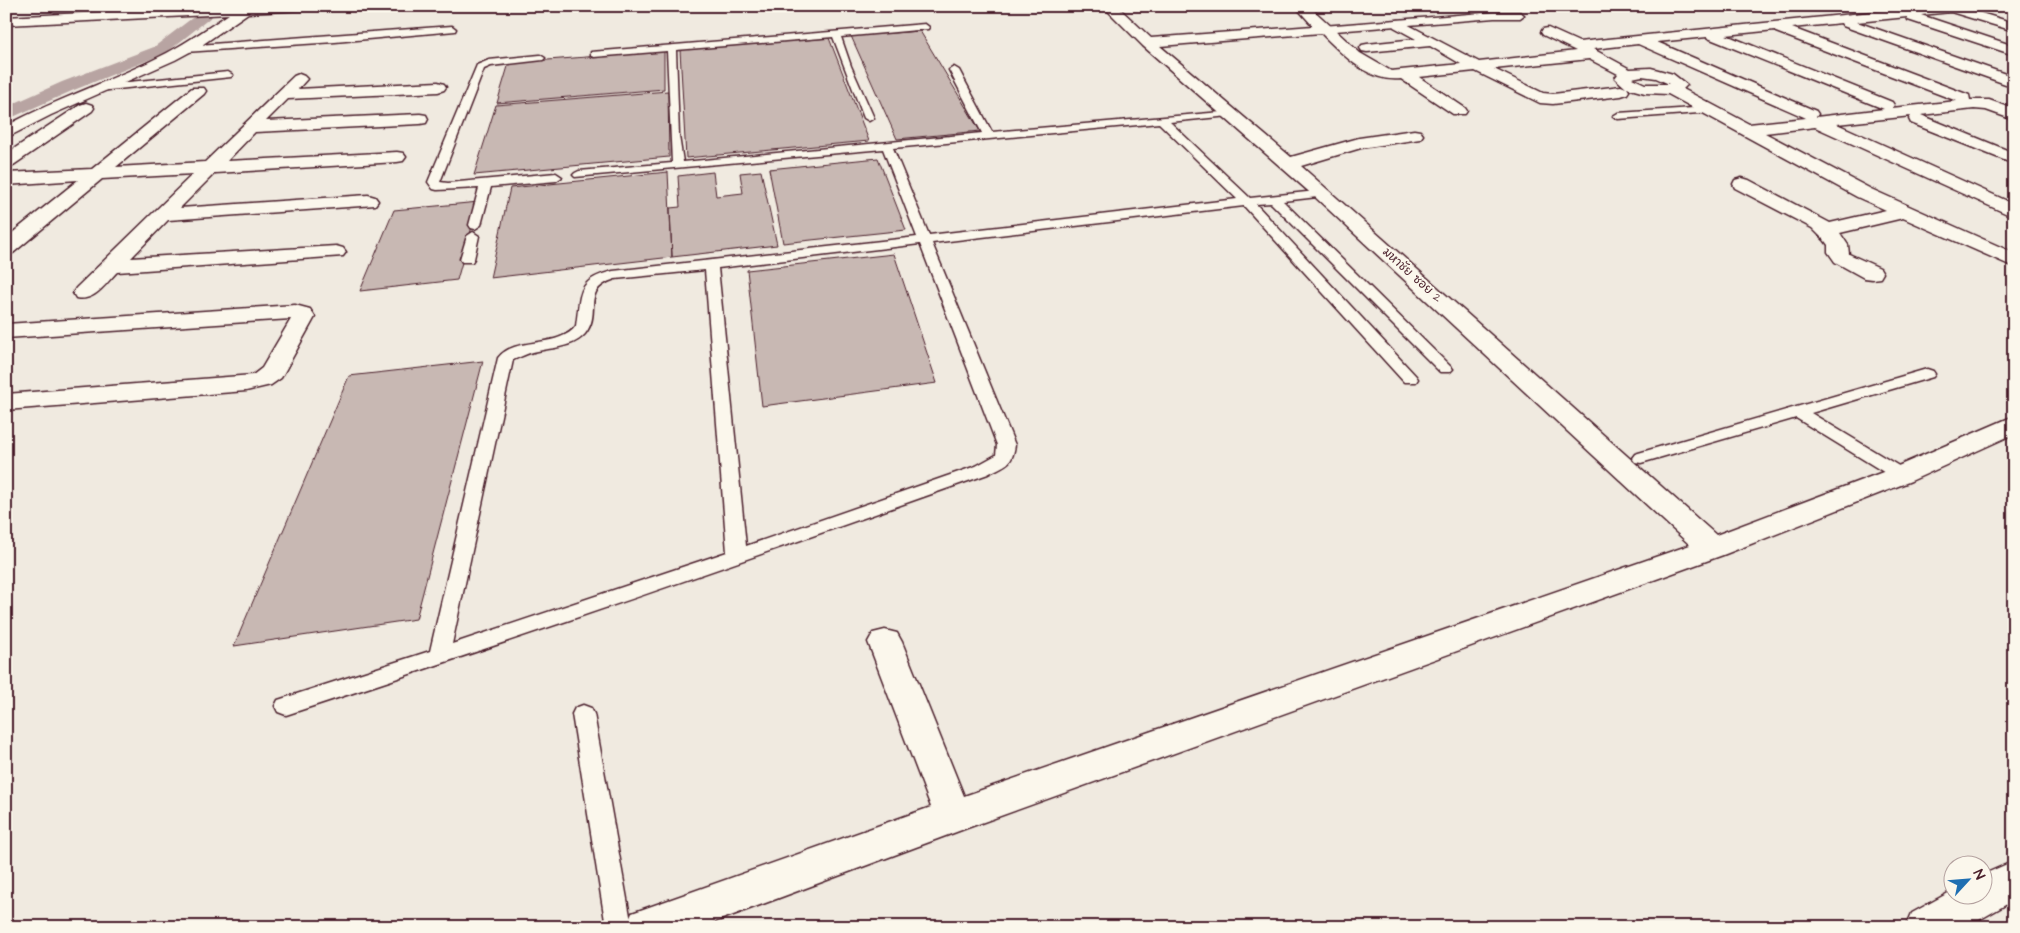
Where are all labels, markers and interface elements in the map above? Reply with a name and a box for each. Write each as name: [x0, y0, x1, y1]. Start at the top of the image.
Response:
street label: มหาชัย ซอย 2: [1379, 244, 1446, 306]
north arrow: [1942, 856, 1992, 906]
text: N: [1968, 866, 1990, 883]

